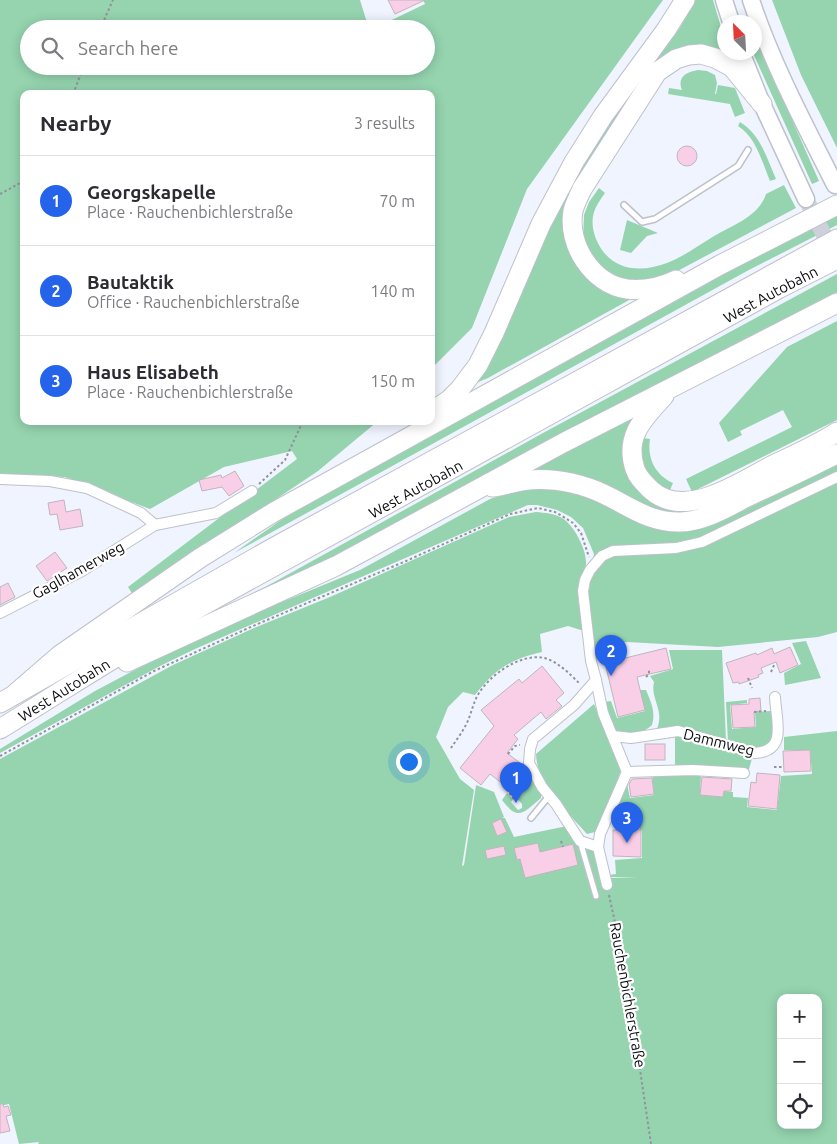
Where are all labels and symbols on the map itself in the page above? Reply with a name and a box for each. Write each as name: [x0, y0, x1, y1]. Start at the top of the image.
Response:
north arrow: [717, 15, 762, 60]
street label: West Autobahn: [720, 262, 820, 326]
street label: West Autobahn: [365, 456, 465, 521]
street label: Gaglhamerweg: [29, 538, 127, 602]
pin: 2: [595, 635, 627, 676]
street label: West Autobahn: [15, 655, 113, 724]
street label: Dammweg: [682, 725, 756, 759]
your location: [396, 749, 422, 775]
pin: 1: [500, 762, 532, 803]
pin: 3: [611, 802, 643, 843]
street label: Rauchenbichlerstraße: [607, 921, 649, 1069]

